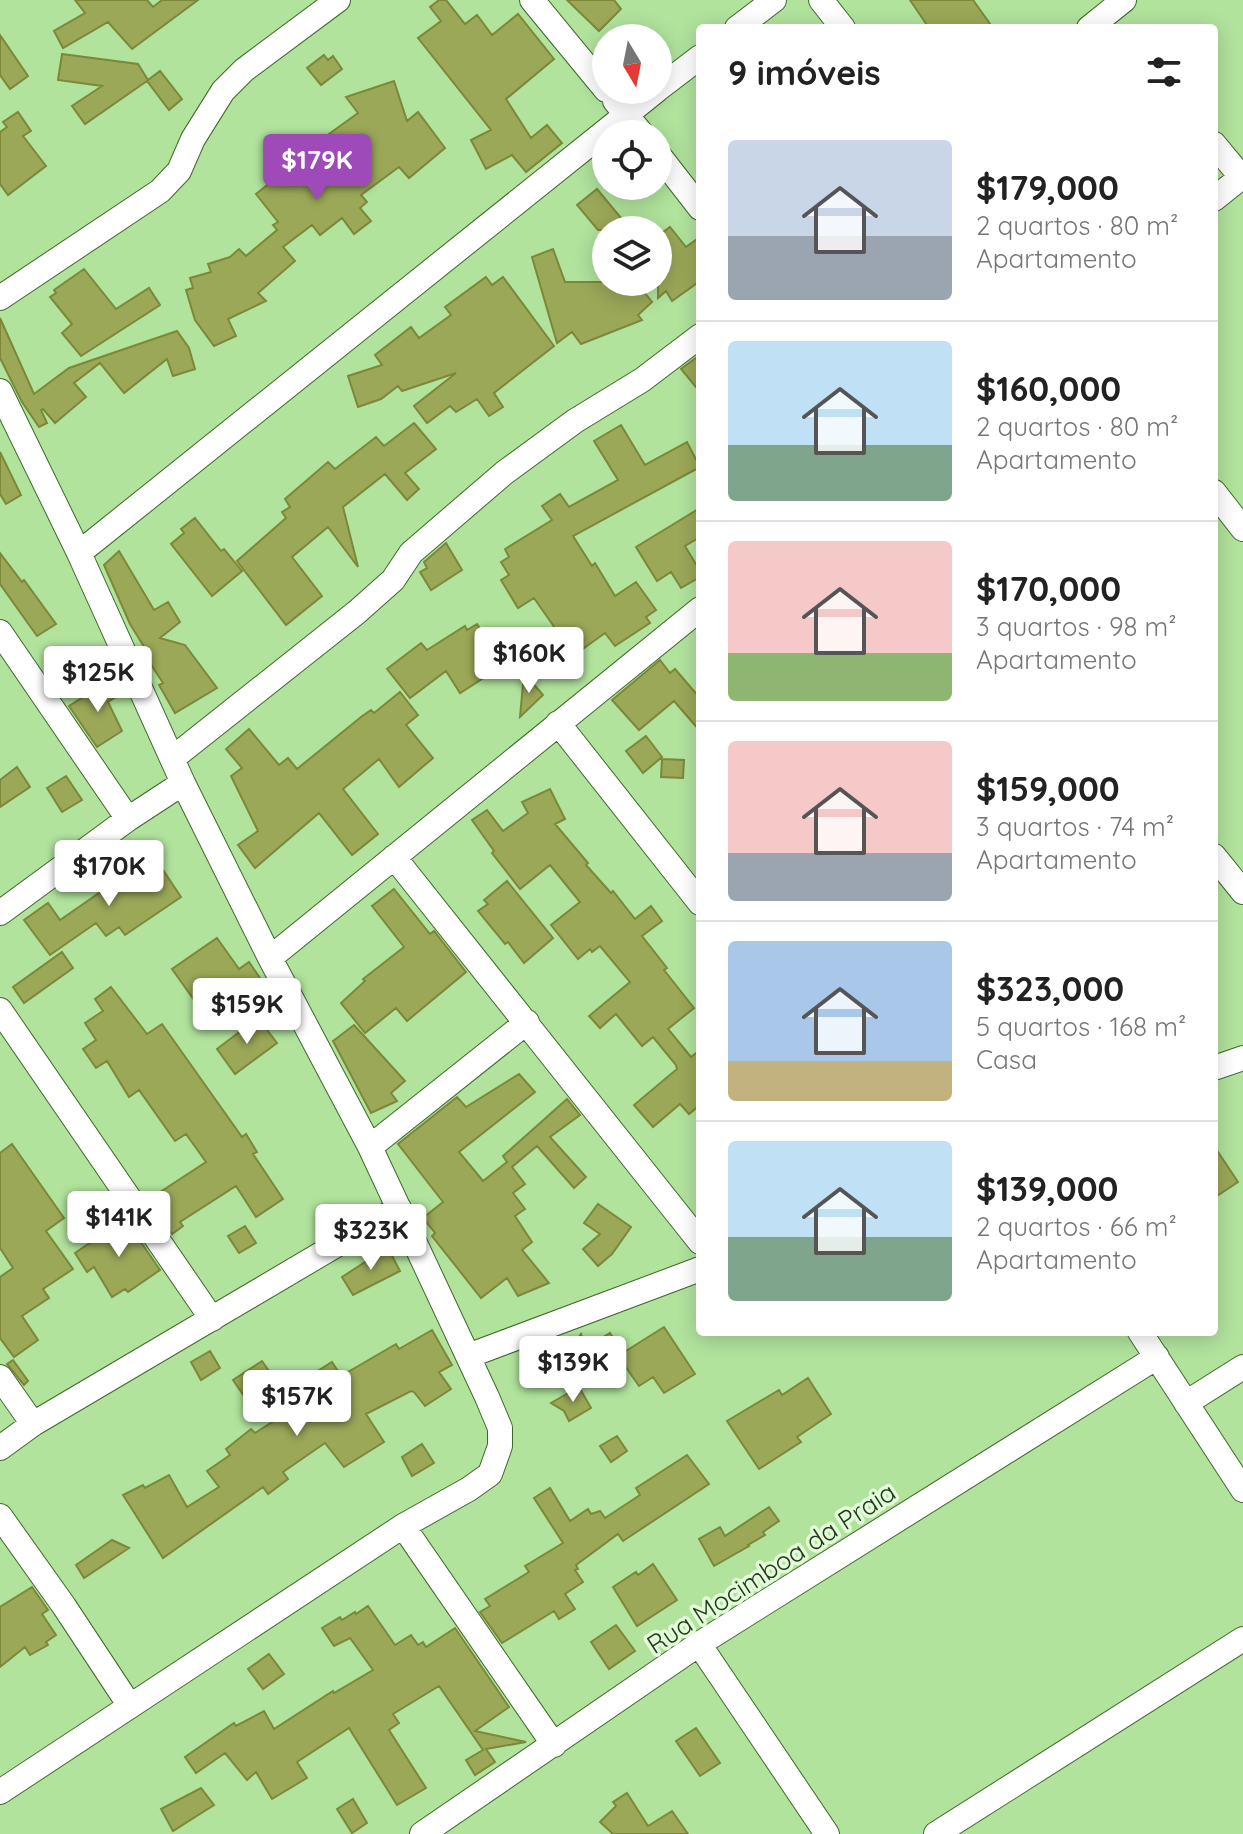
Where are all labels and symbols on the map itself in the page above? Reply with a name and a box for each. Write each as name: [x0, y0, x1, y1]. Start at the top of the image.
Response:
north arrow: [592, 24, 672, 104]
pin: $179K: [261, 134, 373, 202]
pin: $160K: [473, 627, 585, 695]
pin: $125K: [42, 646, 154, 714]
pin: $170K: [53, 840, 165, 908]
pin: $159K: [191, 978, 303, 1046]
pin: $141K: [63, 1191, 175, 1259]
pin: $323K: [315, 1204, 427, 1272]
pin: $139K: [517, 1336, 629, 1404]
pin: $157K: [241, 1370, 353, 1438]
street label: Rua Mocimboa da Praia: [640, 1475, 902, 1661]

